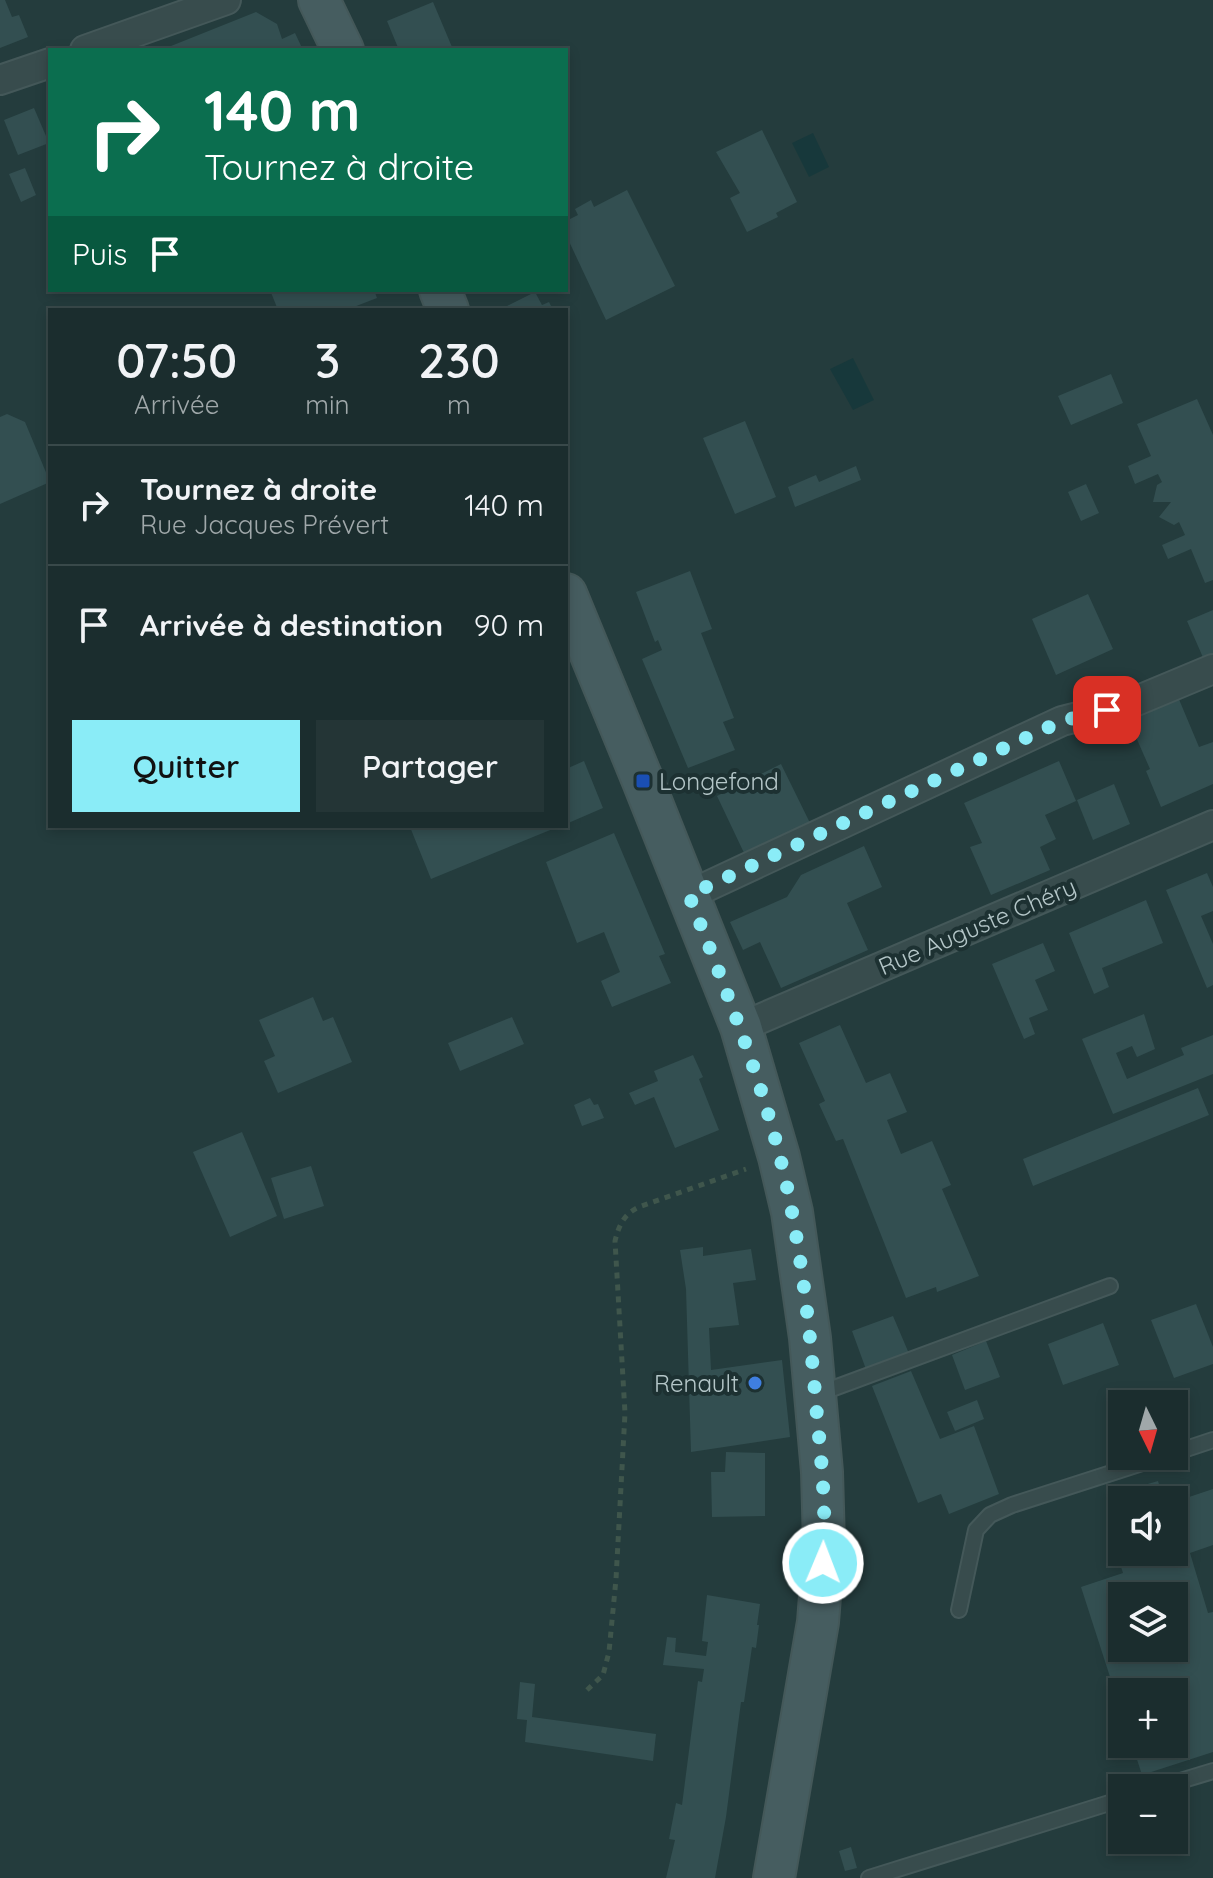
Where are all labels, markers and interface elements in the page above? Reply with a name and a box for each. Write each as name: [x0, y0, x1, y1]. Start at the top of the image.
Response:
text: 140 m: [204, 75, 360, 145]
icon: right: [72, 80, 176, 184]
text: Tournez à droite: [204, 144, 474, 189]
icon: arrive: [143, 232, 187, 276]
text: Puis: [72, 235, 127, 273]
text: 07:50: [116, 330, 237, 390]
text: 3: [315, 330, 340, 390]
text: 230: [418, 330, 500, 390]
text: Arrivée: [134, 388, 219, 421]
text: min: [305, 388, 350, 421]
text: m: [447, 388, 471, 421]
text: Tournez à droite: [140, 470, 377, 508]
icon: right: [72, 483, 116, 527]
text: 140 m: [464, 486, 544, 524]
text: Rue Jacques Prévert: [140, 508, 389, 541]
icon: arrive: [72, 603, 116, 647]
text: Arrivée à destination: [140, 606, 443, 644]
text: 90 m: [474, 606, 544, 644]
pin: [1073, 676, 1141, 744]
icon: arrive: [1085, 688, 1129, 732]
button: Quitter: [72, 720, 300, 812]
button: Partager: [316, 720, 544, 812]
place label: Longefond: [659, 766, 779, 796]
marker: Longefond: [634, 772, 652, 790]
street label: Rue Auguste Chéry: [874, 871, 1080, 981]
place label: Renault: [654, 1368, 739, 1398]
marker: Renault: [746, 1374, 764, 1392]
north arrow: [1108, 1390, 1188, 1470]
map controls: [1108, 1390, 1188, 1854]
button: sound: [1108, 1486, 1188, 1566]
position arrow: [781, 1521, 865, 1605]
button: layers: [1108, 1582, 1188, 1662]
button: +: [1108, 1678, 1188, 1758]
button: −: [1108, 1774, 1188, 1854]

